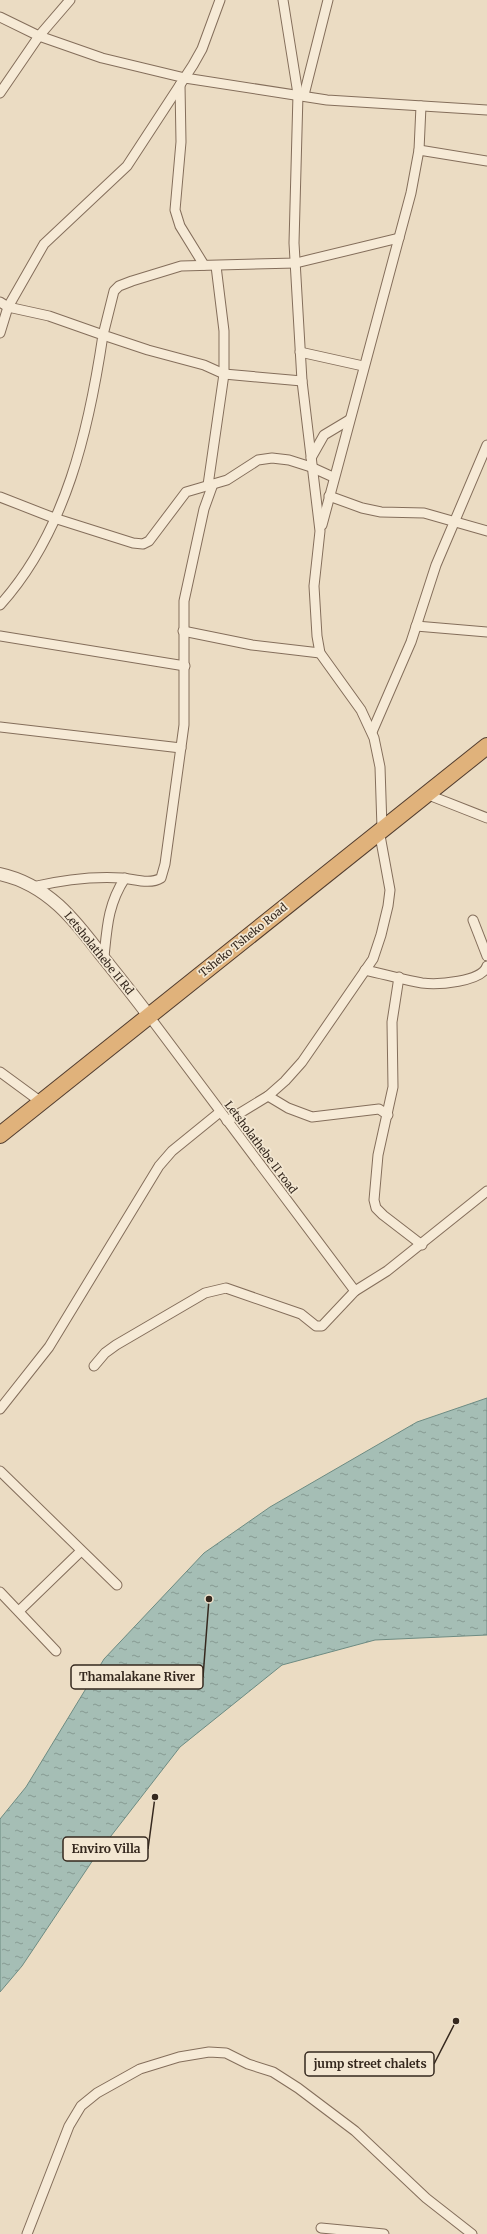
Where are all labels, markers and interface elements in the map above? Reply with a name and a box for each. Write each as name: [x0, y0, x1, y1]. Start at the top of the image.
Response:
street label: Tsheko Tsheko Road: [196, 900, 290, 980]
street label: Letsholathebe II Rd: [61, 909, 137, 998]
street label: Letsholathebe II road: [222, 1098, 301, 1196]
callout: Thamalakane River: [71, 1665, 203, 1689]
text: Thamalakane River: [79, 1669, 195, 1684]
callout: Enviro Villa: [63, 1837, 148, 1861]
text: Enviro Villa: [72, 1841, 141, 1856]
callout: jump street chalets: [305, 2052, 434, 2076]
text: jump street chalets: [312, 2056, 427, 2071]

